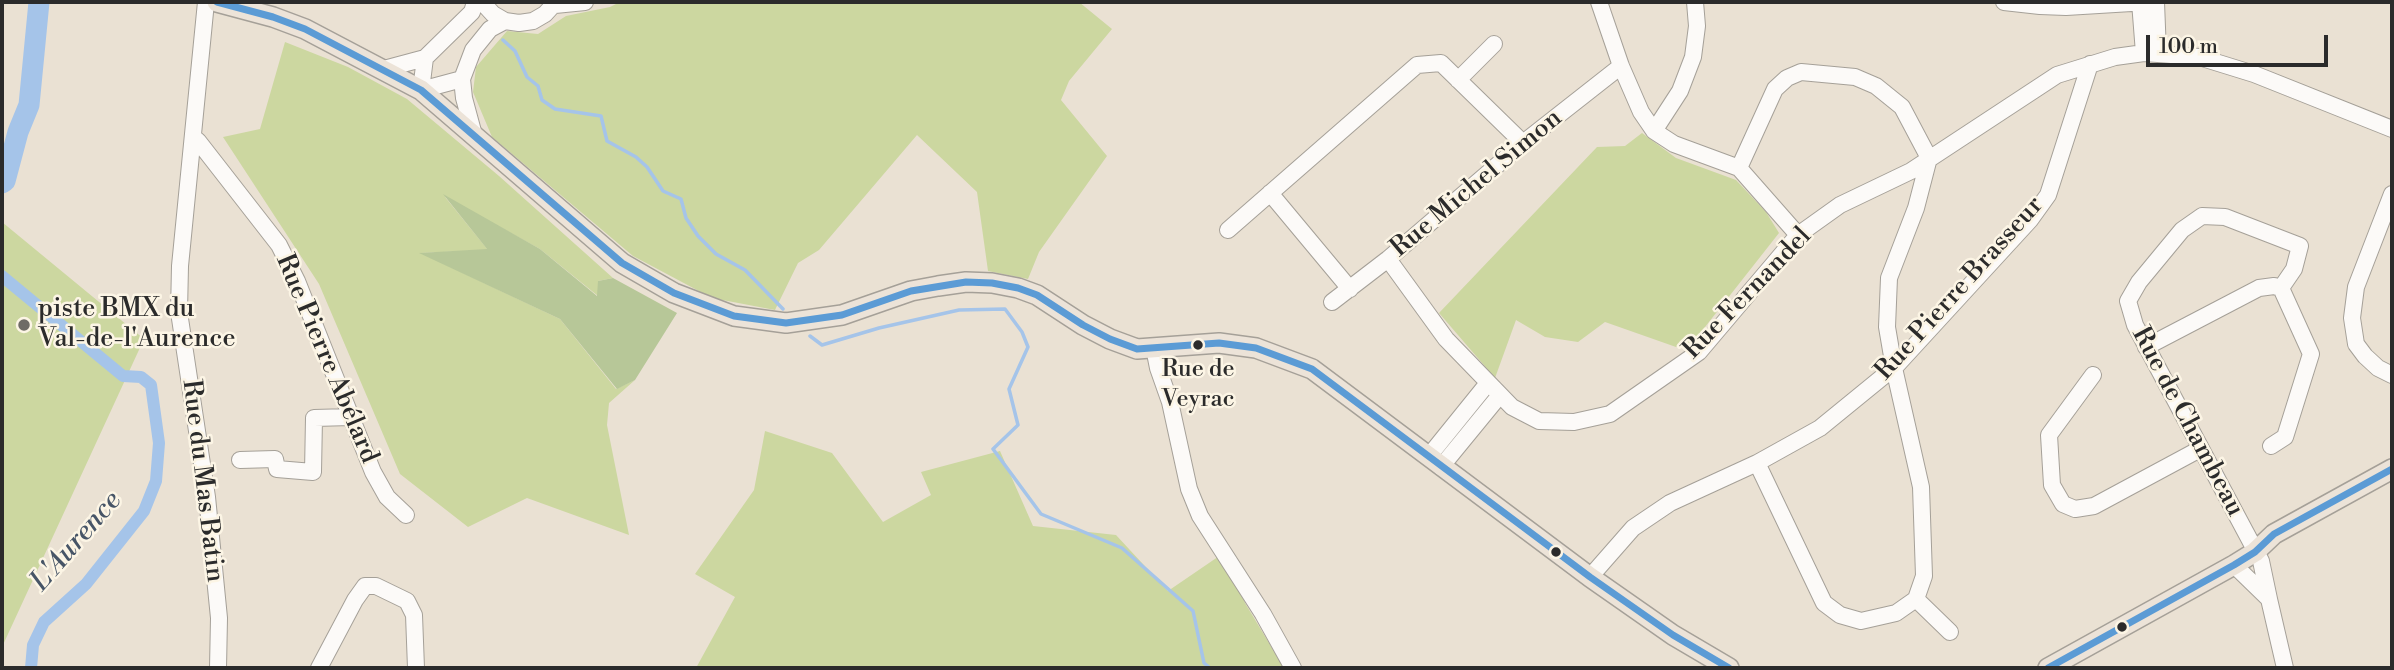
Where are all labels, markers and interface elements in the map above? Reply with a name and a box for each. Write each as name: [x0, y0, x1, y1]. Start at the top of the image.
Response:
scale bar: [2149, 21, 2331, 65]
text: 100 m: [2159, 34, 2218, 60]
street label: Rue Michel Simon: [1385, 103, 1569, 265]
street label: Rue Pierre Brasseur: [1869, 191, 2051, 387]
street label: Rue Fernandel: [1677, 222, 1819, 366]
street label: Rue Pierre Abélard: [268, 250, 384, 468]
place label: piste BMX du Val-de-l'Aurence: [38, 294, 236, 356]
marker: piste BMX du Val-de-l'Aurence: [16, 317, 32, 333]
street label: Rue de Chambeau: [2124, 322, 2250, 522]
marker: Rue de Veyrac: [1191, 338, 1205, 352]
place label: Rue de Veyrac: [1161, 356, 1235, 412]
street label: Rue du Mas Batin: [174, 378, 230, 584]
water label: L'Aurence: [25, 485, 129, 599]
unlabelled marker: [1549, 545, 1563, 559]
unlabelled marker: [2115, 620, 2129, 634]

